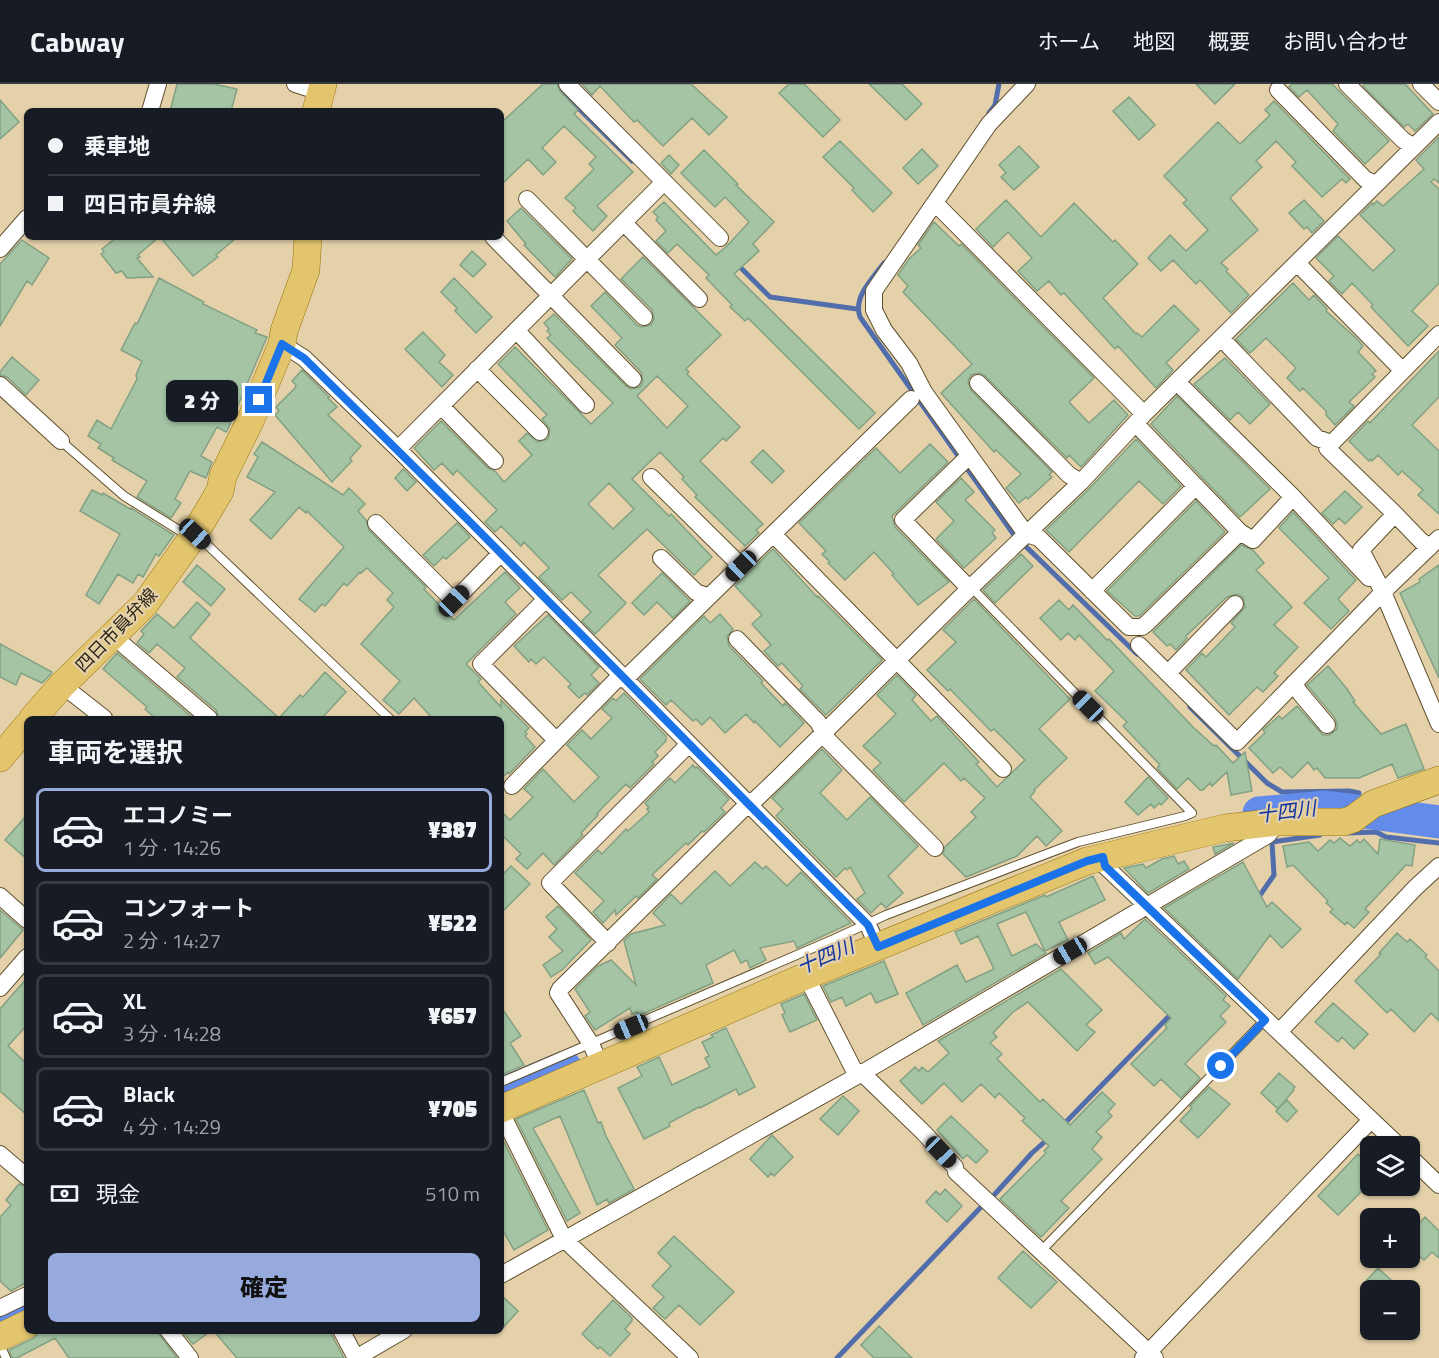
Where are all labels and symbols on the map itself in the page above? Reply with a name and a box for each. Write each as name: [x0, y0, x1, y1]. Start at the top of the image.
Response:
callout: 2 分: [166, 379, 238, 421]
route end: [245, 386, 272, 413]
car: [176, 515, 214, 553]
car: [722, 547, 760, 585]
street label: 四日市員弁線: [69, 582, 163, 678]
car: [435, 582, 473, 620]
car: [1069, 687, 1107, 725]
water label: 十四川: [1254, 792, 1320, 830]
water label: 十四川: [791, 929, 861, 982]
car: [1050, 934, 1090, 968]
car: [611, 1012, 651, 1042]
route start: [1207, 1052, 1234, 1079]
car: [922, 1133, 960, 1171]

